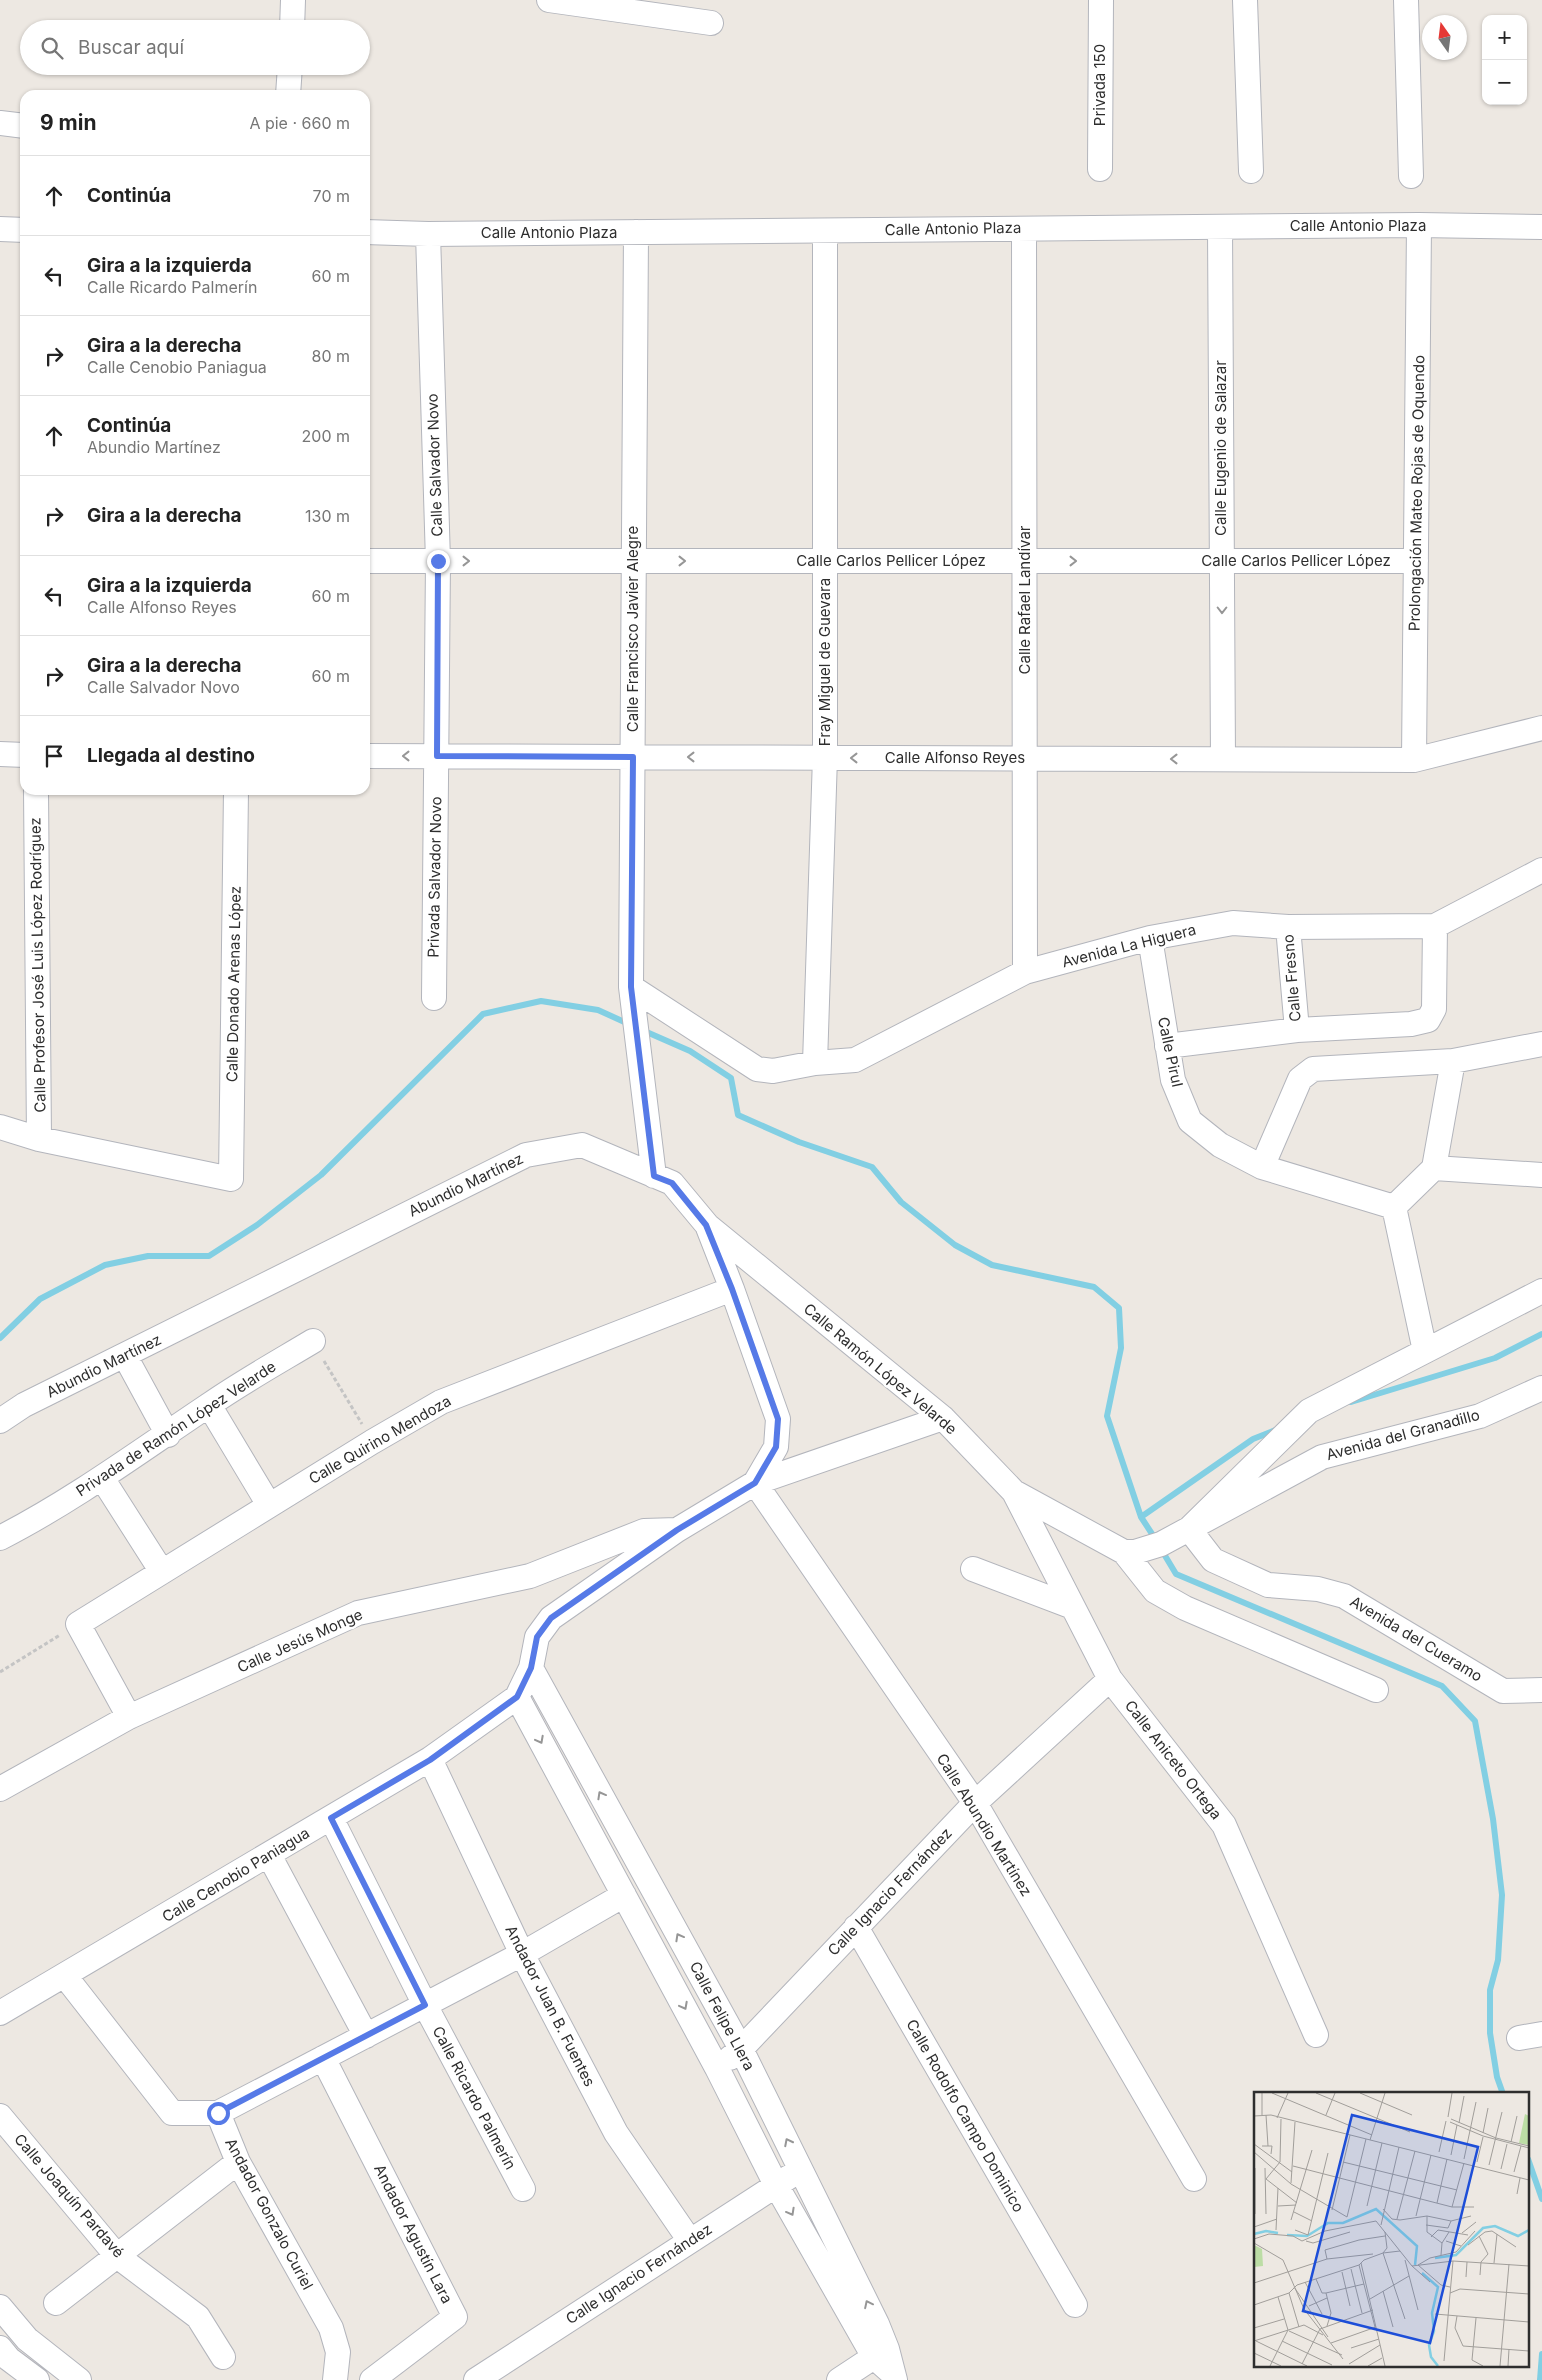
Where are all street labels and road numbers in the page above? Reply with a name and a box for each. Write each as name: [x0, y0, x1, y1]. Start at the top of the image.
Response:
street label: Privada 150: [1090, 44, 1109, 126]
street label: Calle Antonio Plaza: [1290, 216, 1426, 235]
street label: Calle Antonio Plaza: [885, 218, 1021, 239]
street label: Calle Antonio Plaza: [481, 223, 617, 242]
street label: Prolongación Mateo Rojas de Oquendo: [1405, 355, 1428, 631]
street label: Calle Eugenio de Salazar: [1211, 360, 1230, 536]
street label: Calle Salvador Novo: [423, 393, 446, 537]
street label: Calle Rafael Landívar: [1015, 525, 1034, 674]
street label: Calle Francisco Javier Alegre: [623, 526, 642, 732]
street label: Calle Carlos Pellicer López: [796, 551, 986, 570]
street label: Calle Carlos Pellicer López: [1201, 551, 1391, 570]
street label: Fray Miguel de Guevara: [815, 578, 834, 746]
street label: Calle Alfonso Reyes: [885, 748, 1025, 767]
street label: Privada Salvador Novo: [424, 796, 445, 958]
street label: Calle Profesor José Luis López Rodríguez: [25, 817, 50, 1113]
street label: Calle Donado Arenas López: [222, 886, 245, 1082]
street label: Avenida La Higuera: [1060, 920, 1198, 971]
street label: Calle Fresno: [1278, 933, 1305, 1023]
street label: Calle Pirul: [1154, 1015, 1187, 1089]
street label: Abundio Martínez: [405, 1149, 526, 1221]
street label: Calle Ramón López Velarde: [800, 1299, 961, 1438]
street label: Abundio Martínez: [43, 1330, 164, 1402]
street label: Privada de Ramón López Velarde: [72, 1357, 279, 1500]
street label: Calle Quirino Mendoza: [305, 1391, 454, 1488]
street label: Avenida del Granadillo: [1324, 1405, 1482, 1464]
street label: Avenida del Cueramo: [1347, 1592, 1486, 1686]
street label: Calle Jesús Monge: [234, 1604, 365, 1677]
street label: Calle Aniceto Ortega: [1121, 1696, 1226, 1823]
street label: Calle Abundio Martínez: [933, 1750, 1036, 1900]
street label: Calle Cenobio Paniagua: [159, 1823, 313, 1926]
street label: Calle Ignacio Fernández: [824, 1824, 956, 1960]
street label: Andador Juan B. Fuentes: [501, 1922, 599, 2090]
street label: Calle Felipe Llera: [686, 1958, 759, 2074]
street label: Calle Rodolfo Campo Dominico: [902, 2016, 1029, 2216]
street label: Calle Ricardo Palmerín: [429, 2023, 520, 2173]
street label: Calle Joaquín Pardavé: [10, 2130, 128, 2262]
street label: Andador Gonzalo Curiel: [221, 2135, 318, 2293]
street label: Andador Agustín Lara: [370, 2161, 457, 2307]
street label: Calle Ignacio Fernández: [562, 2219, 715, 2328]

